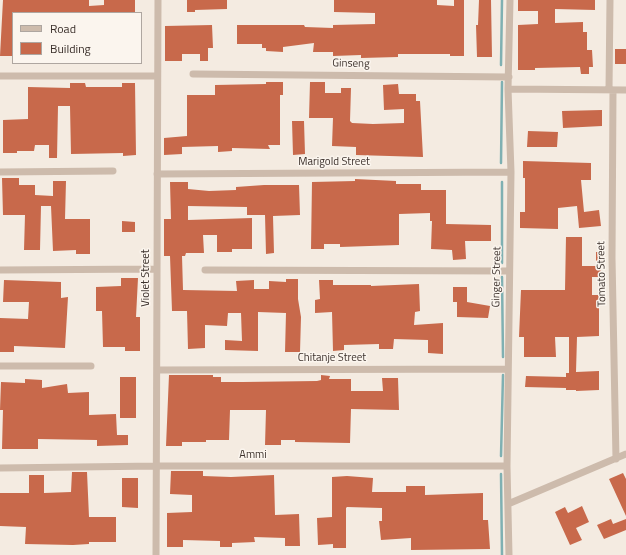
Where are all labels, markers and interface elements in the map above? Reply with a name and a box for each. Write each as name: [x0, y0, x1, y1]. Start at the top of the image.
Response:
legend: [12, 12, 142, 64]
text: Road: [50, 19, 76, 38]
text: Building: [50, 39, 91, 58]
street label: Ginseng: [332, 57, 370, 71]
street label: Marigold Street: [298, 155, 370, 169]
street label: Tomato Street: [595, 241, 609, 307]
street label: Ginger Street: [490, 246, 504, 308]
street label: Violet Street: [139, 249, 153, 307]
street label: Chitanje Street: [298, 351, 366, 365]
street label: Ammi: [239, 448, 267, 462]

